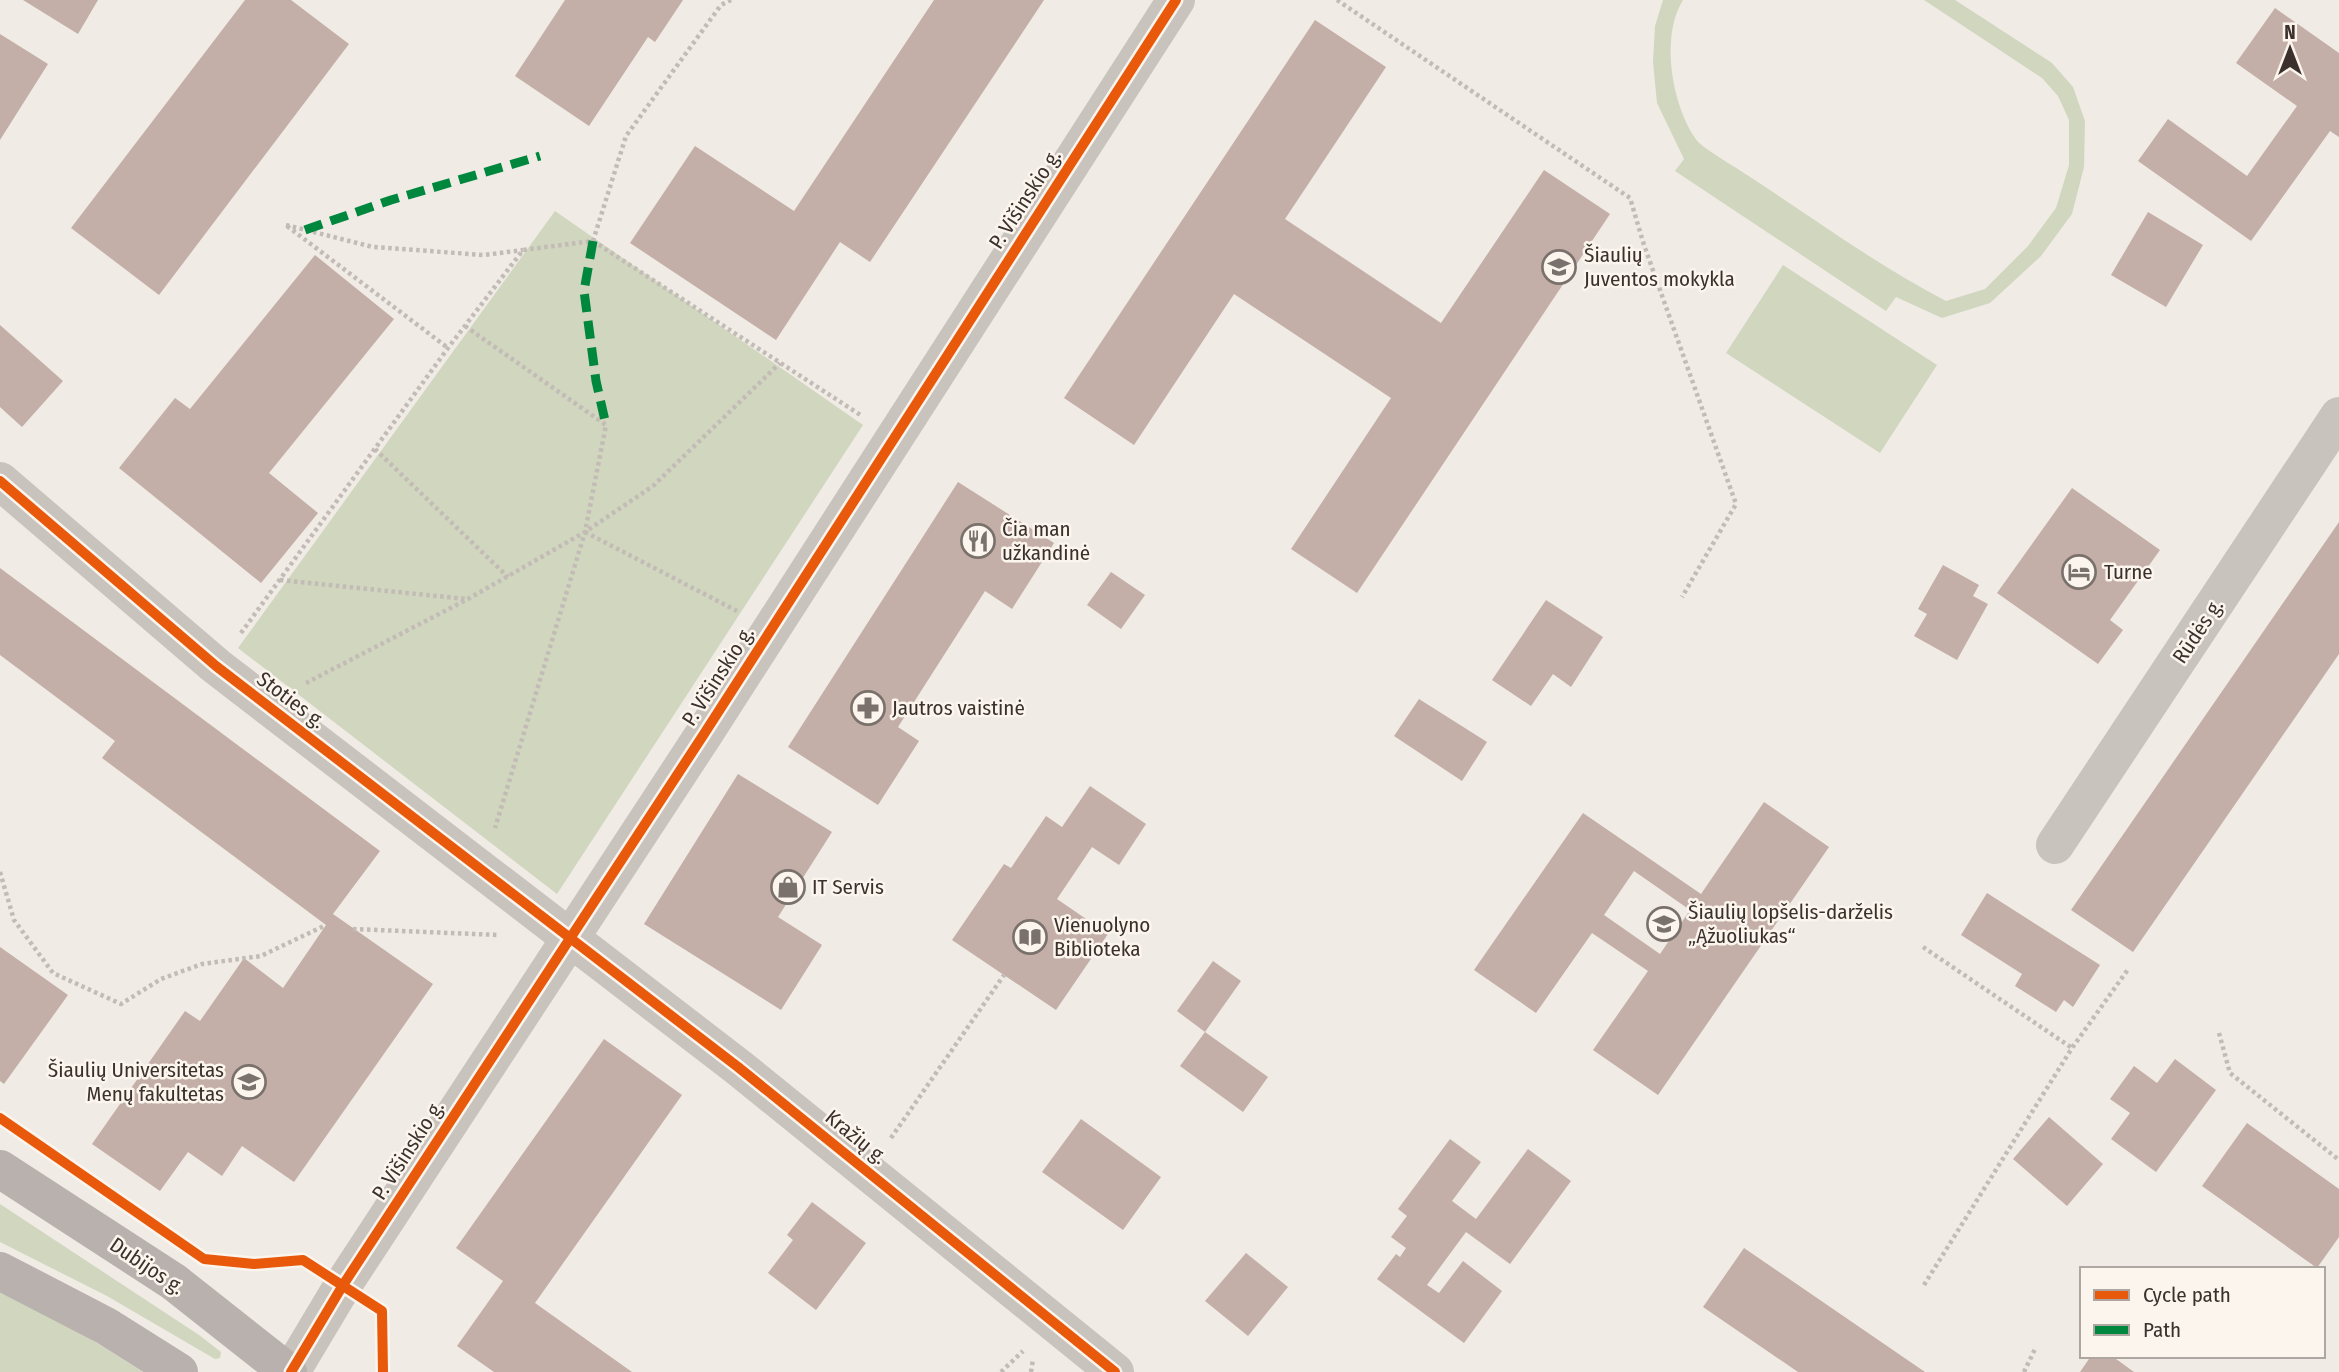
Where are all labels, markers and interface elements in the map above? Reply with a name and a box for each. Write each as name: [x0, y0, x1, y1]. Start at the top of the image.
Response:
north arrow: [2255, 14, 2325, 84]
text: N: [2284, 21, 2296, 44]
street label: P. Višinskio g.: [983, 144, 1067, 254]
place label: Šiaulių Juventos mokykla: [1584, 242, 1735, 292]
school or university icon: Šiaulių Juventos mokykla: [1540, 248, 1578, 286]
place label: Čia man užkandinė: [1002, 516, 1090, 566]
restaurant icon: Čia man užkandinė: [959, 522, 997, 560]
hotel icon: Turne: [2060, 553, 2098, 591]
place label: Turne: [2104, 559, 2153, 585]
street label: Rūdės g.: [2167, 594, 2229, 668]
street label: P. Višinskio g.: [676, 621, 760, 731]
street label: Stoties g.: [252, 666, 330, 734]
pharmacy icon: Jautros vaistinė: [849, 689, 887, 727]
place label: Jautros vaistinė: [892, 695, 1025, 721]
shop icon: IT Servis: [769, 868, 807, 906]
place label: IT Servis: [812, 874, 884, 900]
place label: Šiaulių lopšelis-darželis „Ąžuoliukas“: [1688, 899, 1893, 949]
school or university icon: Šiaulių lopšelis-darželis „Ąžuoliukas“: [1645, 905, 1683, 943]
place label: Vienuolyno Biblioteka: [1054, 912, 1150, 962]
library icon: Vienuolyno Biblioteka: [1011, 918, 1049, 956]
place label: Šiaulių Universitetas Menų fakultetas: [48, 1057, 224, 1107]
school or university icon: Šiaulių Universitetas Menų fakultetas: [230, 1063, 268, 1101]
street label: P. Višinskio g.: [366, 1095, 450, 1205]
street label: Kražių g.: [820, 1104, 892, 1170]
street label: Dubijos g.: [105, 1232, 189, 1300]
legend: [2080, 1267, 2325, 1358]
text: Cycle path: [2143, 1282, 2231, 1308]
text: Path: [2143, 1317, 2181, 1343]

